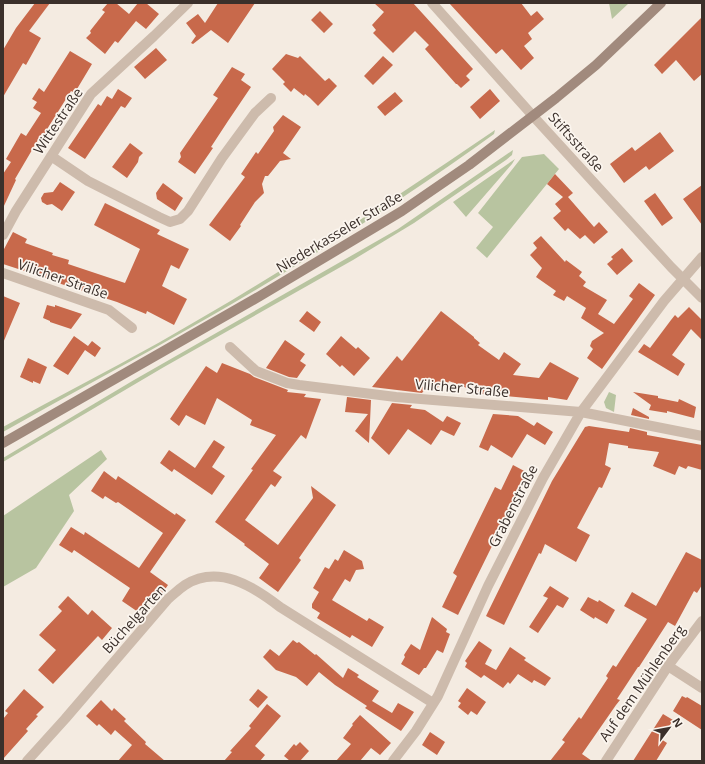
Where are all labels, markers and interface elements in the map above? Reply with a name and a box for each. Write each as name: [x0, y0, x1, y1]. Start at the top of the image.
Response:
street label: Wittestraße: [28, 84, 87, 158]
street label: Stiftsstraße: [544, 108, 608, 176]
street label: Niederkasseler Straße: [272, 186, 405, 277]
street label: Vilicher Straße: [16, 254, 111, 303]
street label: Vilicher Straße: [414, 374, 510, 401]
street label: Grabenstraße: [484, 461, 542, 550]
street label: Büchelgarten: [98, 580, 170, 657]
street label: Auf dem Mühlenberg: [594, 620, 689, 745]
north arrow: [649, 708, 689, 748]
text: N: [669, 715, 687, 730]

